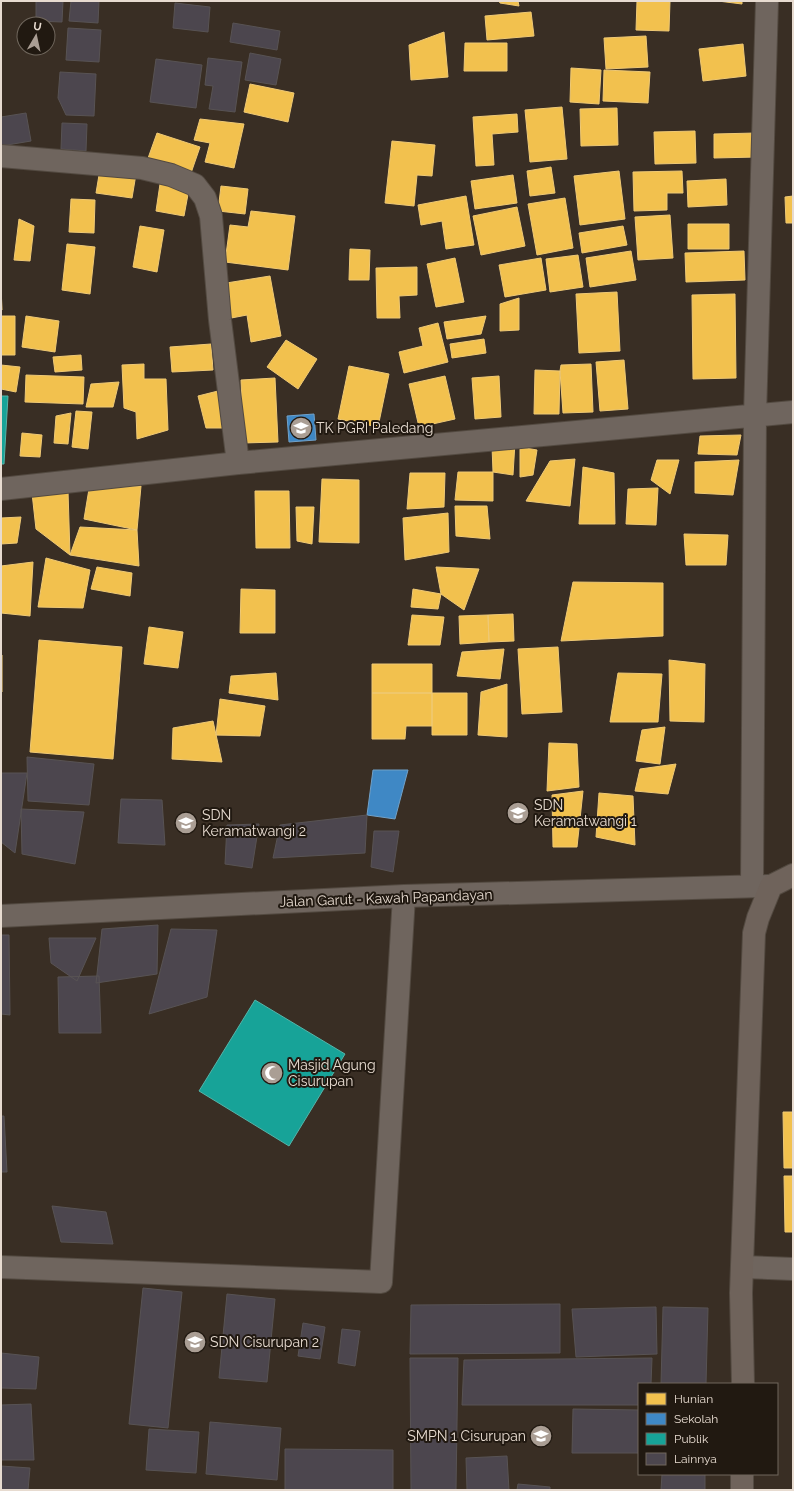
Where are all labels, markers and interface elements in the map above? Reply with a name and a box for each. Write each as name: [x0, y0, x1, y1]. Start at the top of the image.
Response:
north arrow: [16, 16, 56, 56]
text: U: [32, 20, 43, 34]
school or university icon: TK PGRI Paledang: [288, 415, 314, 441]
place label: TK PGRI Paledang: [316, 420, 433, 436]
place label: SDN Keramatwangi 1: [534, 797, 637, 829]
school or university icon: SDN Keramatwangi 1: [505, 800, 531, 826]
place label: SDN Keramatwangi 2: [202, 807, 306, 839]
school or university icon: SDN Keramatwangi 2: [173, 810, 199, 836]
street label: Jalan Garut - Kawah Papandayan: [279, 886, 493, 910]
place label: Masjid Agung Cisurupan: [288, 1057, 376, 1089]
mosque icon: Masjid Agung Cisurupan: [259, 1060, 285, 1086]
school or university icon: SDN Cisurupan 2: [182, 1329, 208, 1355]
place label: SDN Cisurupan 2: [210, 1334, 319, 1350]
legend: [638, 1383, 778, 1475]
text: Hunian: [674, 1392, 713, 1406]
text: Sekolah: [674, 1412, 718, 1426]
school or university icon: SMPN 1 Cisurupan: [528, 1423, 554, 1449]
place label: SMPN 1 Cisurupan: [407, 1428, 526, 1444]
text: Publik: [674, 1432, 709, 1446]
text: Lainnya: [674, 1452, 717, 1466]

